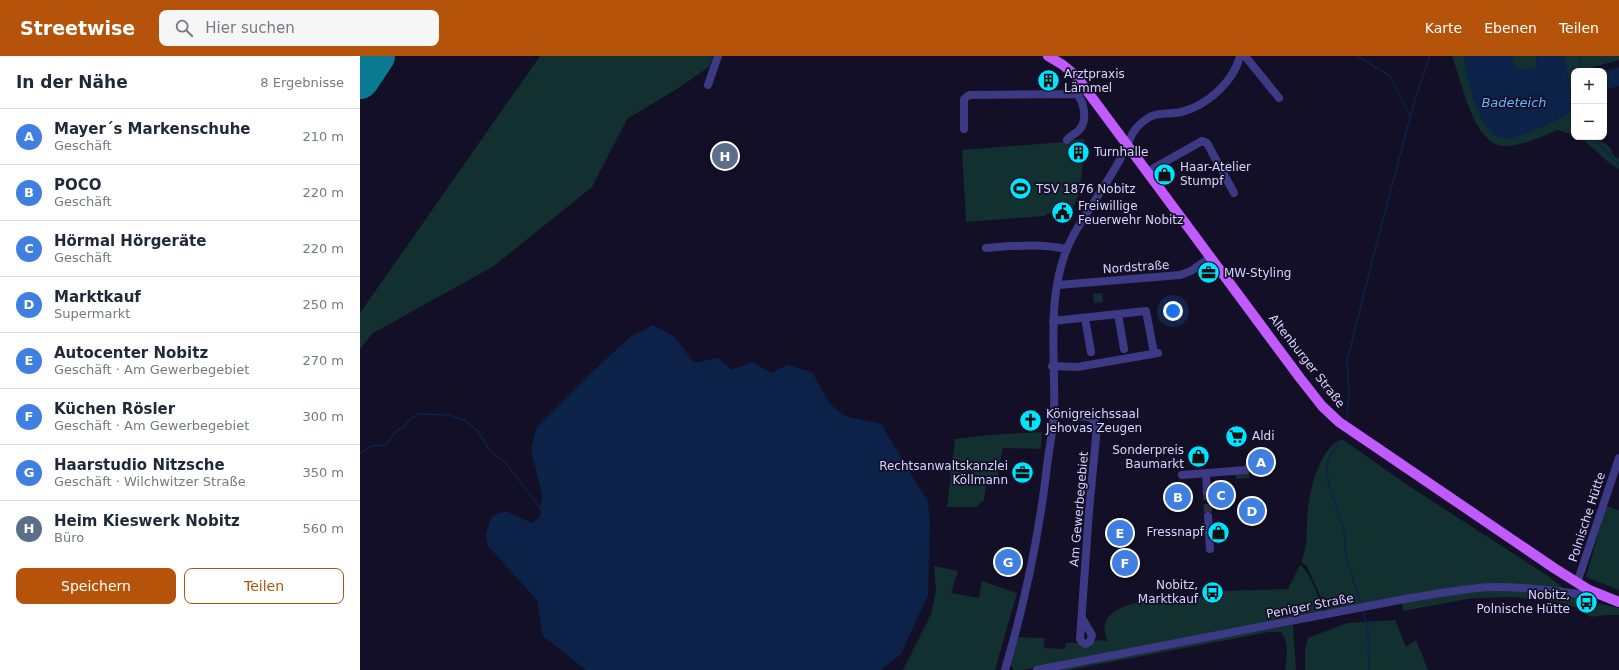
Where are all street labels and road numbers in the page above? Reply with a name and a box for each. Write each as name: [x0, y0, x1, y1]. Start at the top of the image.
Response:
street label: Nordstraße: [1102, 258, 1170, 276]
street label: Altenburger Straße: [1266, 312, 1348, 410]
street label: Am Gewerbegebiet: [1067, 451, 1091, 567]
street label: Polnische Hütte: [1566, 470, 1608, 564]
street label: Peniger Straße: [1265, 591, 1355, 621]

